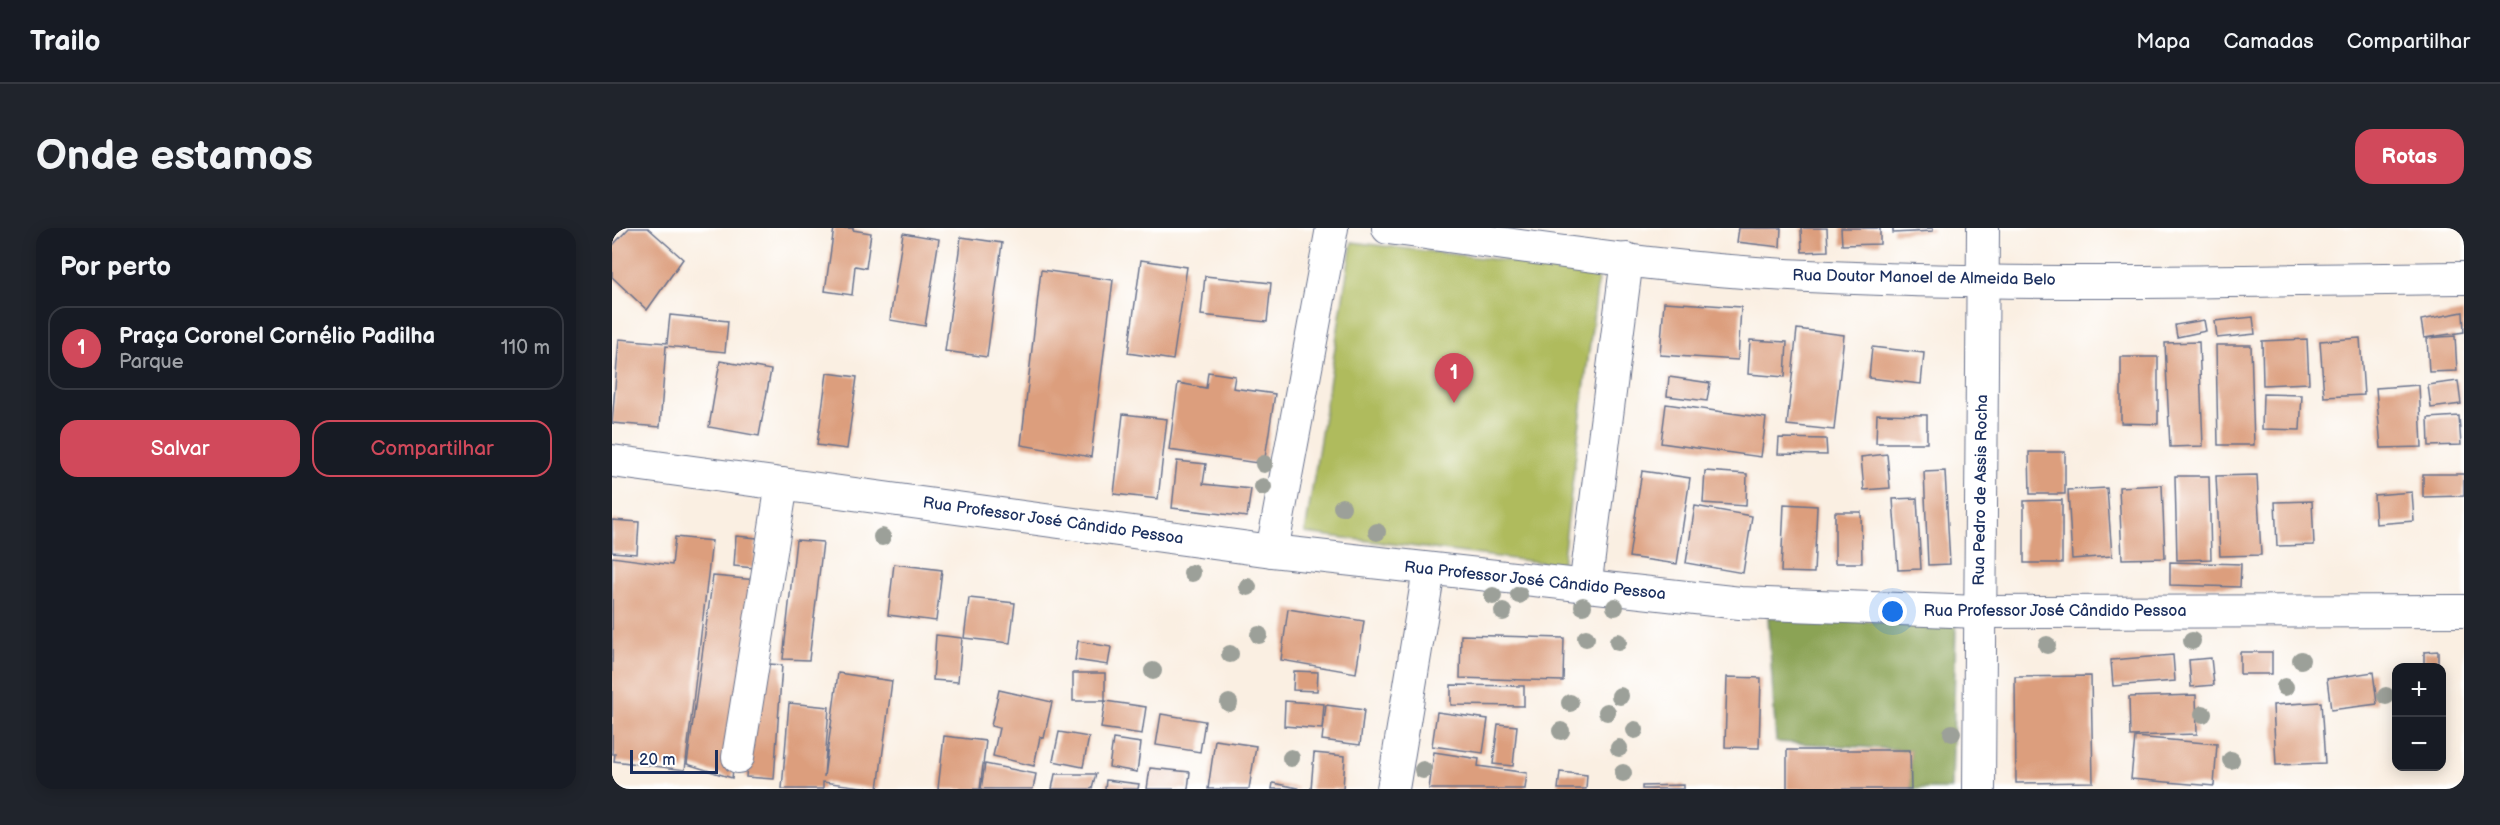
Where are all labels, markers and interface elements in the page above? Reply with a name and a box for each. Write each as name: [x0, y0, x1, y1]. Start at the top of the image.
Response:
text: Trailo: [30, 25, 101, 58]
text: Mapa: [2136, 29, 2190, 54]
text: Camadas: [2223, 29, 2314, 54]
text: Compartilhar: [2347, 29, 2470, 54]
button: Rotas: [2355, 129, 2464, 184]
text: Onde estamos: [36, 131, 313, 182]
text: Por perto: [60, 252, 171, 283]
street label: Rua Doutor Manoel de Almeida Belo: [1792, 266, 2056, 290]
text: Praça Coronel Cornélio Padilha: [119, 323, 435, 350]
text: 1: [77, 336, 86, 360]
text: 110 m: [501, 336, 550, 360]
text: Parque: [119, 350, 184, 374]
pin: 1: [1434, 354, 1474, 403]
street label: Rua Pedro de Assis Rocha: [1970, 394, 1992, 586]
button: Salvar: [60, 420, 300, 477]
button: Compartilhar: [312, 420, 552, 477]
street label: Rua Professor José Cândido Pessoa: [921, 493, 1185, 549]
street label: Rua Professor José Cândido Pessoa: [1403, 558, 1667, 604]
your location: [1878, 597, 1907, 626]
street label: Rua Professor José Cândido Pessoa: [1923, 602, 2187, 621]
map controls: [2392, 663, 2446, 771]
button: +: [2392, 663, 2446, 717]
button: −: [2392, 717, 2446, 771]
scale bar: [630, 747, 718, 774]
text: 20 m: [639, 751, 675, 770]

